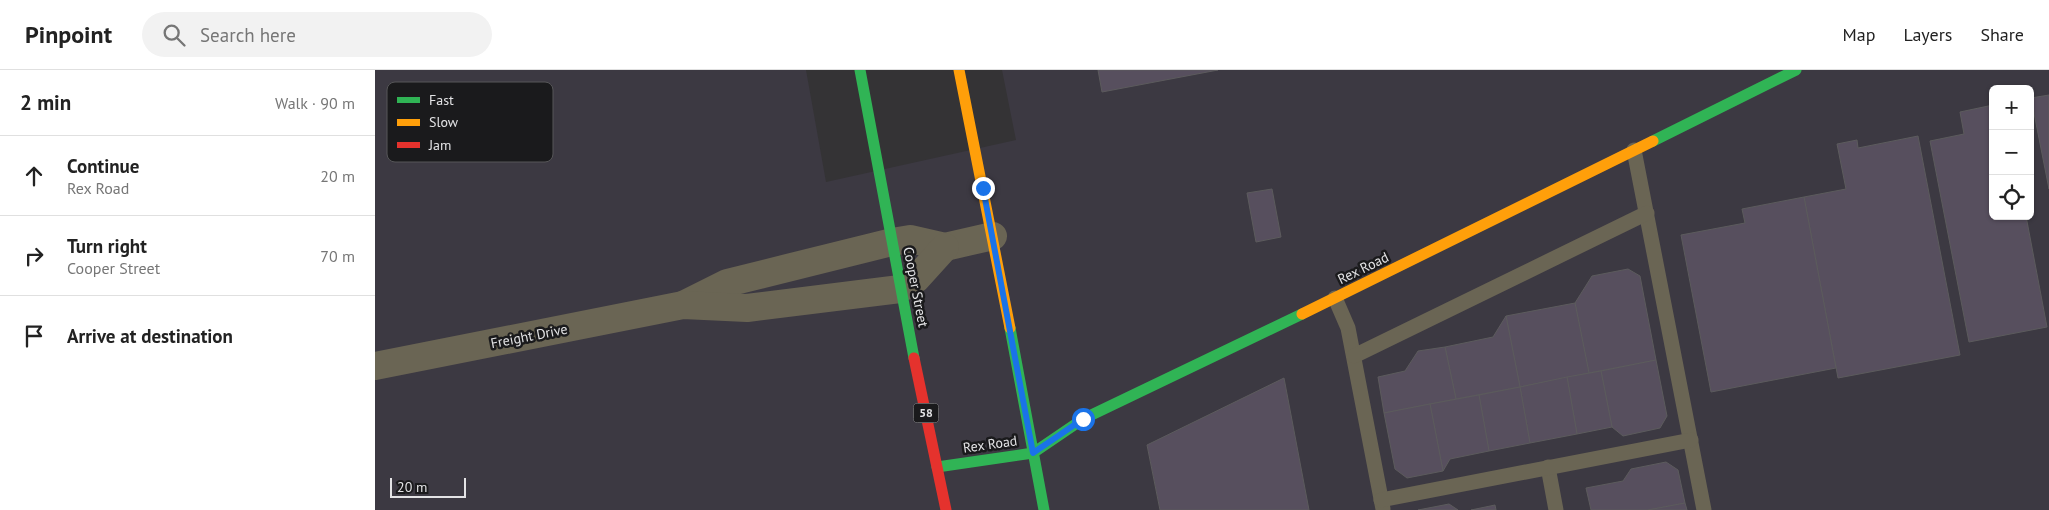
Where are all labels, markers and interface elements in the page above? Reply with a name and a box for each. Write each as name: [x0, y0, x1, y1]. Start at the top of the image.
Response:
search box: [142, 12, 492, 57]
text: Pinpoint: [25, 19, 112, 50]
icon: search: [160, 21, 188, 49]
text: Search here: [200, 23, 296, 47]
text: Map: [1843, 23, 1875, 46]
text: Layers: [1903, 23, 1952, 46]
text: Share: [1980, 23, 2024, 46]
legend: [387, 82, 553, 162]
map controls: [1989, 85, 2034, 220]
button: +: [1989, 85, 2034, 130]
text: 2 min: [20, 89, 71, 116]
text: Fast: [429, 91, 454, 109]
text: Walk · 90 m: [275, 93, 355, 113]
text: Slow: [429, 113, 459, 131]
button: −: [1989, 130, 2034, 175]
text: Jam: [428, 136, 451, 154]
text: Continue: [67, 154, 139, 178]
icon: ahead: [20, 162, 48, 190]
text: 20 m: [320, 166, 355, 186]
button: locate: [1989, 175, 2034, 220]
route end: [972, 177, 995, 200]
text: Rex Road: [67, 178, 129, 198]
text: Turn right: [67, 234, 147, 258]
icon: right: [20, 242, 48, 270]
street label: Cooper Street: [899, 245, 933, 329]
text: 70 m: [320, 246, 355, 266]
street label: Rex Road: [1335, 248, 1391, 288]
text: Cooper Street: [67, 258, 160, 278]
street label: Freight Drive: [489, 320, 569, 352]
icon: arrive: [20, 322, 48, 350]
text: Arrive at destination: [67, 324, 233, 348]
road number: 58: [913, 403, 939, 422]
route start: [1072, 408, 1095, 431]
street label: Rex Road: [962, 431, 1018, 457]
scale bar: [390, 475, 466, 498]
text: 20 m: [397, 478, 427, 496]

